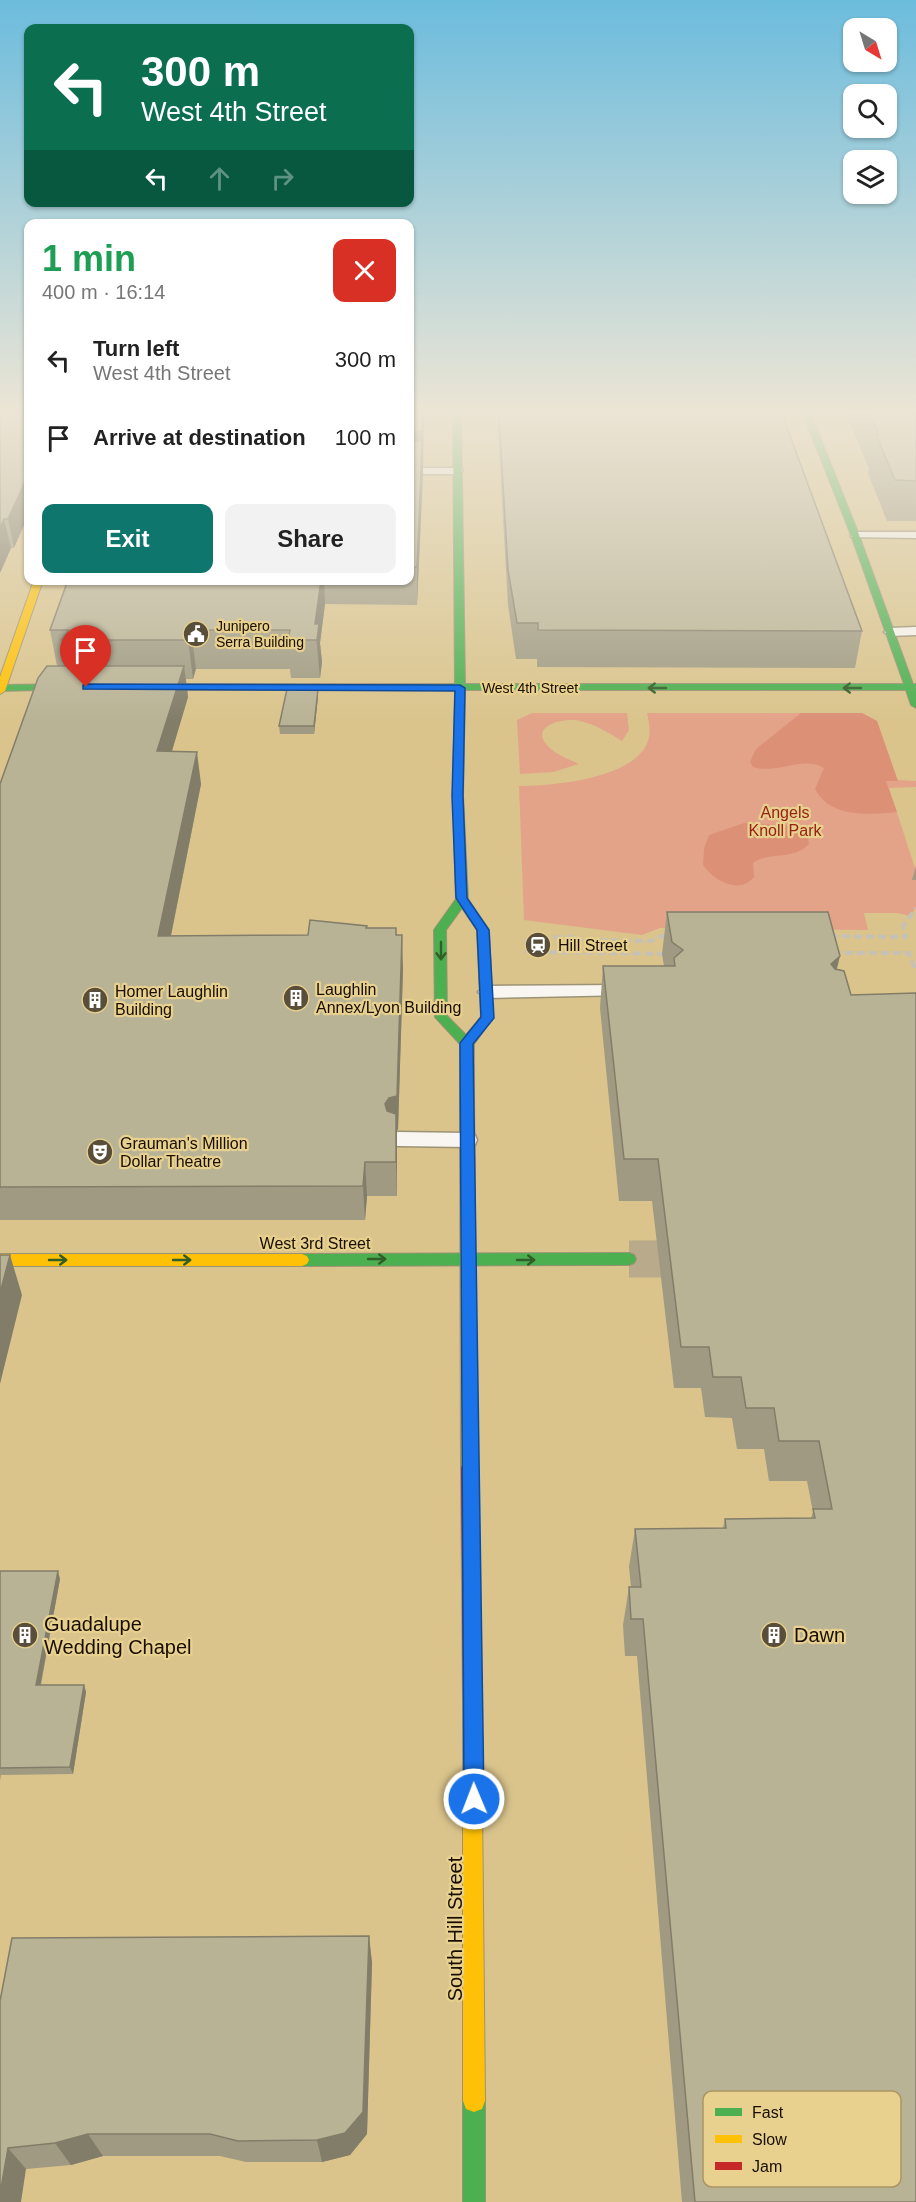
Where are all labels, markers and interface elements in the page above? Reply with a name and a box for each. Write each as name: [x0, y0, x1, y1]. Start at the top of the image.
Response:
north arrow: [843, 18, 897, 72]
map controls: [843, 18, 897, 204]
icon: left: [42, 48, 120, 126]
text: 300 m: [141, 48, 260, 95]
button: search: [843, 84, 897, 138]
text: West 4th Street: [141, 97, 327, 127]
button: layers: [843, 150, 897, 204]
icon: left: [140, 162, 173, 195]
icon: ahead: [203, 162, 236, 195]
icon: right: [266, 162, 299, 195]
text: 1 min: [42, 238, 136, 279]
button: close: [333, 239, 396, 302]
text: 400 m · 16:14: [42, 281, 165, 303]
text: Turn left: [93, 336, 179, 361]
icon: left: [42, 344, 75, 377]
text: 300 m: [335, 347, 396, 372]
text: West 4th Street: [93, 362, 230, 384]
icon: arrive: [42, 422, 75, 455]
text: Arrive at destination: [93, 425, 306, 450]
text: 100 m: [335, 425, 396, 450]
button: Exit: [42, 504, 213, 573]
button: Share: [225, 504, 396, 573]
place label: Junipero Serra Building: [216, 618, 304, 650]
public building icon: Junipero Serra Building: [181, 619, 211, 649]
pin: [60, 625, 111, 687]
icon: arrive: [69, 634, 102, 667]
street label: West 4th Street: [482, 680, 578, 696]
one-way arrow: [647, 682, 667, 694]
one-way arrow: [842, 682, 862, 694]
park label: Angels Knoll Park: [749, 804, 822, 839]
station icon: Hill Street: [523, 930, 553, 960]
place label: Hill Street: [558, 937, 628, 954]
one-way arrow: [435, 940, 446, 960]
place label: Laughlin Annex/Lyon Building: [316, 981, 461, 1016]
place label: Homer Laughlin Building: [115, 983, 228, 1018]
building icon: Laughlin Annex/Lyon Building: [281, 983, 311, 1013]
building icon: Homer Laughlin Building: [80, 985, 110, 1015]
place label: Grauman's Million Dollar Theatre: [120, 1135, 248, 1170]
theatre icon: Grauman's Million Dollar Theatre: [85, 1137, 115, 1167]
street label: West 3rd Street: [260, 1235, 371, 1252]
one-way arrow: [367, 1253, 387, 1265]
one-way arrow: [48, 1254, 68, 1266]
one-way arrow: [172, 1254, 192, 1266]
one-way arrow: [515, 1254, 535, 1266]
place label: Guadalupe Wedding Chapel: [44, 1613, 192, 1658]
building icon: Guadalupe Wedding Chapel: [10, 1620, 40, 1650]
building icon: Dawn: [759, 1620, 789, 1650]
place label: Dawn: [794, 1624, 845, 1646]
position arrow: [442, 1767, 506, 1831]
street label: South Hill Street: [444, 1856, 466, 2001]
legend: [703, 2091, 901, 2187]
text: Fast: [752, 2104, 784, 2121]
text: Slow: [752, 2131, 787, 2148]
text: Jam: [752, 2158, 782, 2175]

